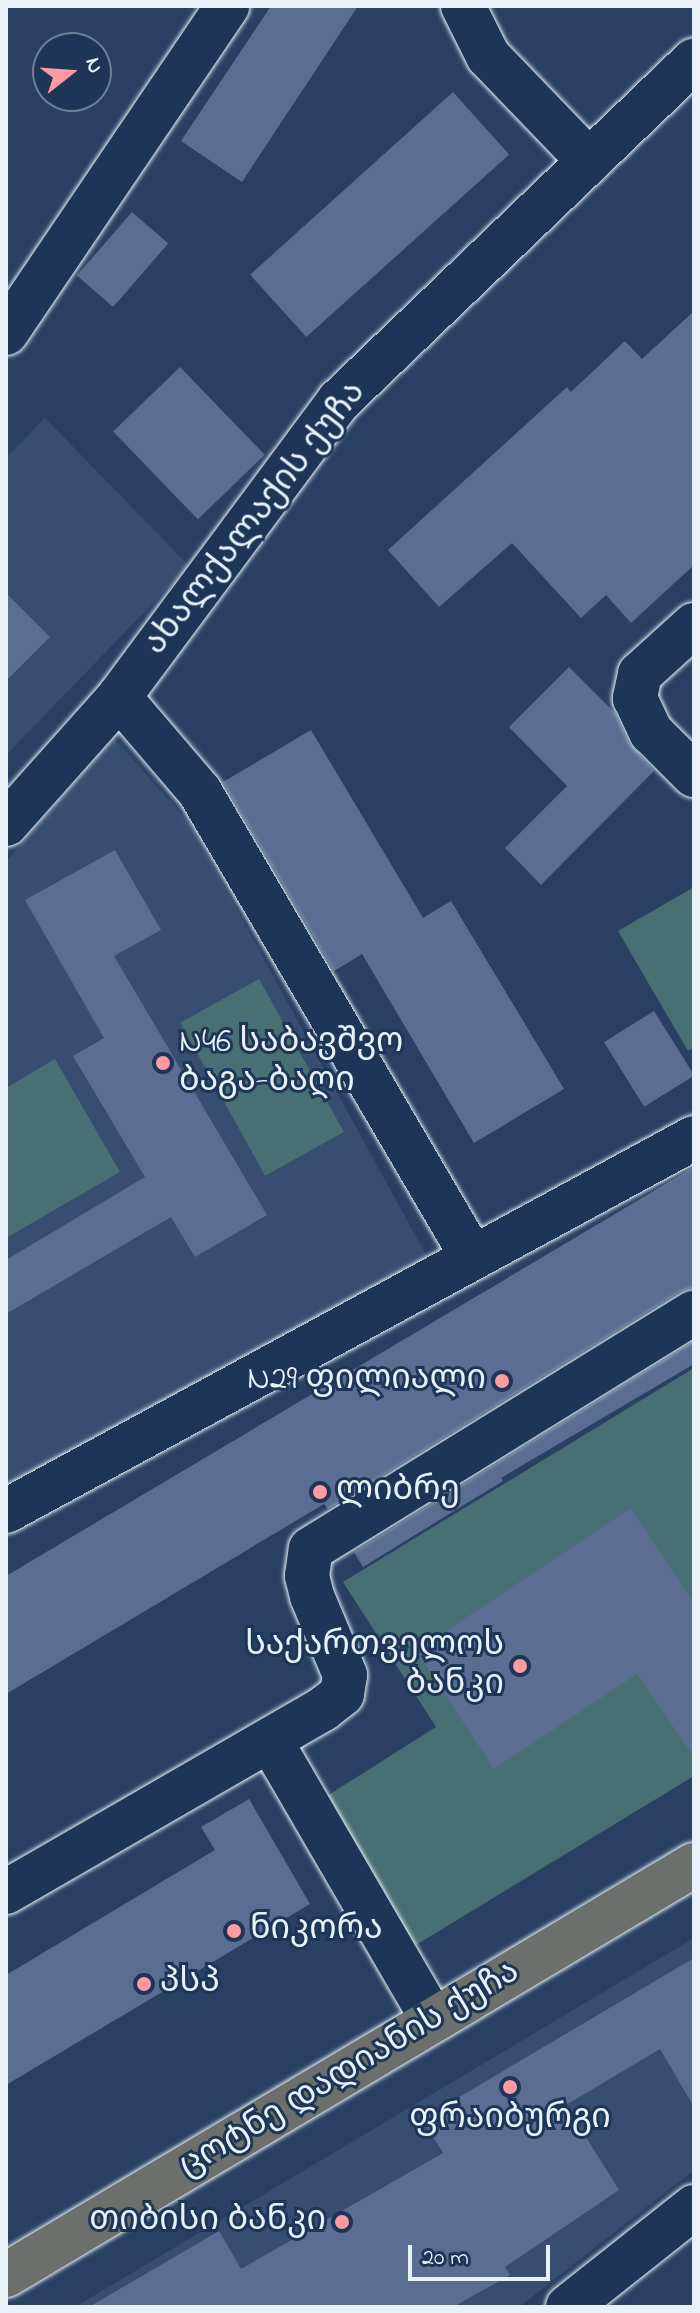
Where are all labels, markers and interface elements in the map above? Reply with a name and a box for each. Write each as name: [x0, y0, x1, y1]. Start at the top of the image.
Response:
north arrow: [32, 32, 112, 112]
text: N: [76, 54, 111, 77]
street label: ახალქალაქის ქუჩა: [136, 374, 376, 664]
place label: N46 საბავშვო ბაგა-ბაღი: [179, 1023, 403, 1102]
marker: N46 საბავშვო ბაგა-ბაღი: [154, 1054, 172, 1072]
place label: N29 ფილიალი: [247, 1361, 486, 1401]
marker: N29 ფილიალი: [493, 1372, 511, 1390]
place label: ლიბრე: [336, 1472, 460, 1512]
marker: ლიბრე: [311, 1483, 329, 1501]
place label: საქართველოს ბანკი: [245, 1626, 504, 1706]
marker: საქართველოს ბანკი: [511, 1657, 529, 1675]
place label: ნიკორა: [250, 1911, 383, 1951]
marker: ნიკორა: [225, 1922, 243, 1940]
street label: ცოტნე დადიანის ქუჩა: [172, 1952, 528, 2188]
place label: პსპ: [160, 1964, 220, 2004]
marker: პსპ: [135, 1975, 153, 1993]
marker: ფრაიბურგი: [501, 2078, 519, 2096]
place label: ფრაიბურგი: [409, 2100, 611, 2140]
place label: თიბისი ბანკი: [89, 2202, 326, 2242]
marker: თიბისი ბანკი: [333, 2213, 351, 2231]
scale bar: [412, 2229, 554, 2279]
text: 20 m: [422, 2241, 469, 2276]

